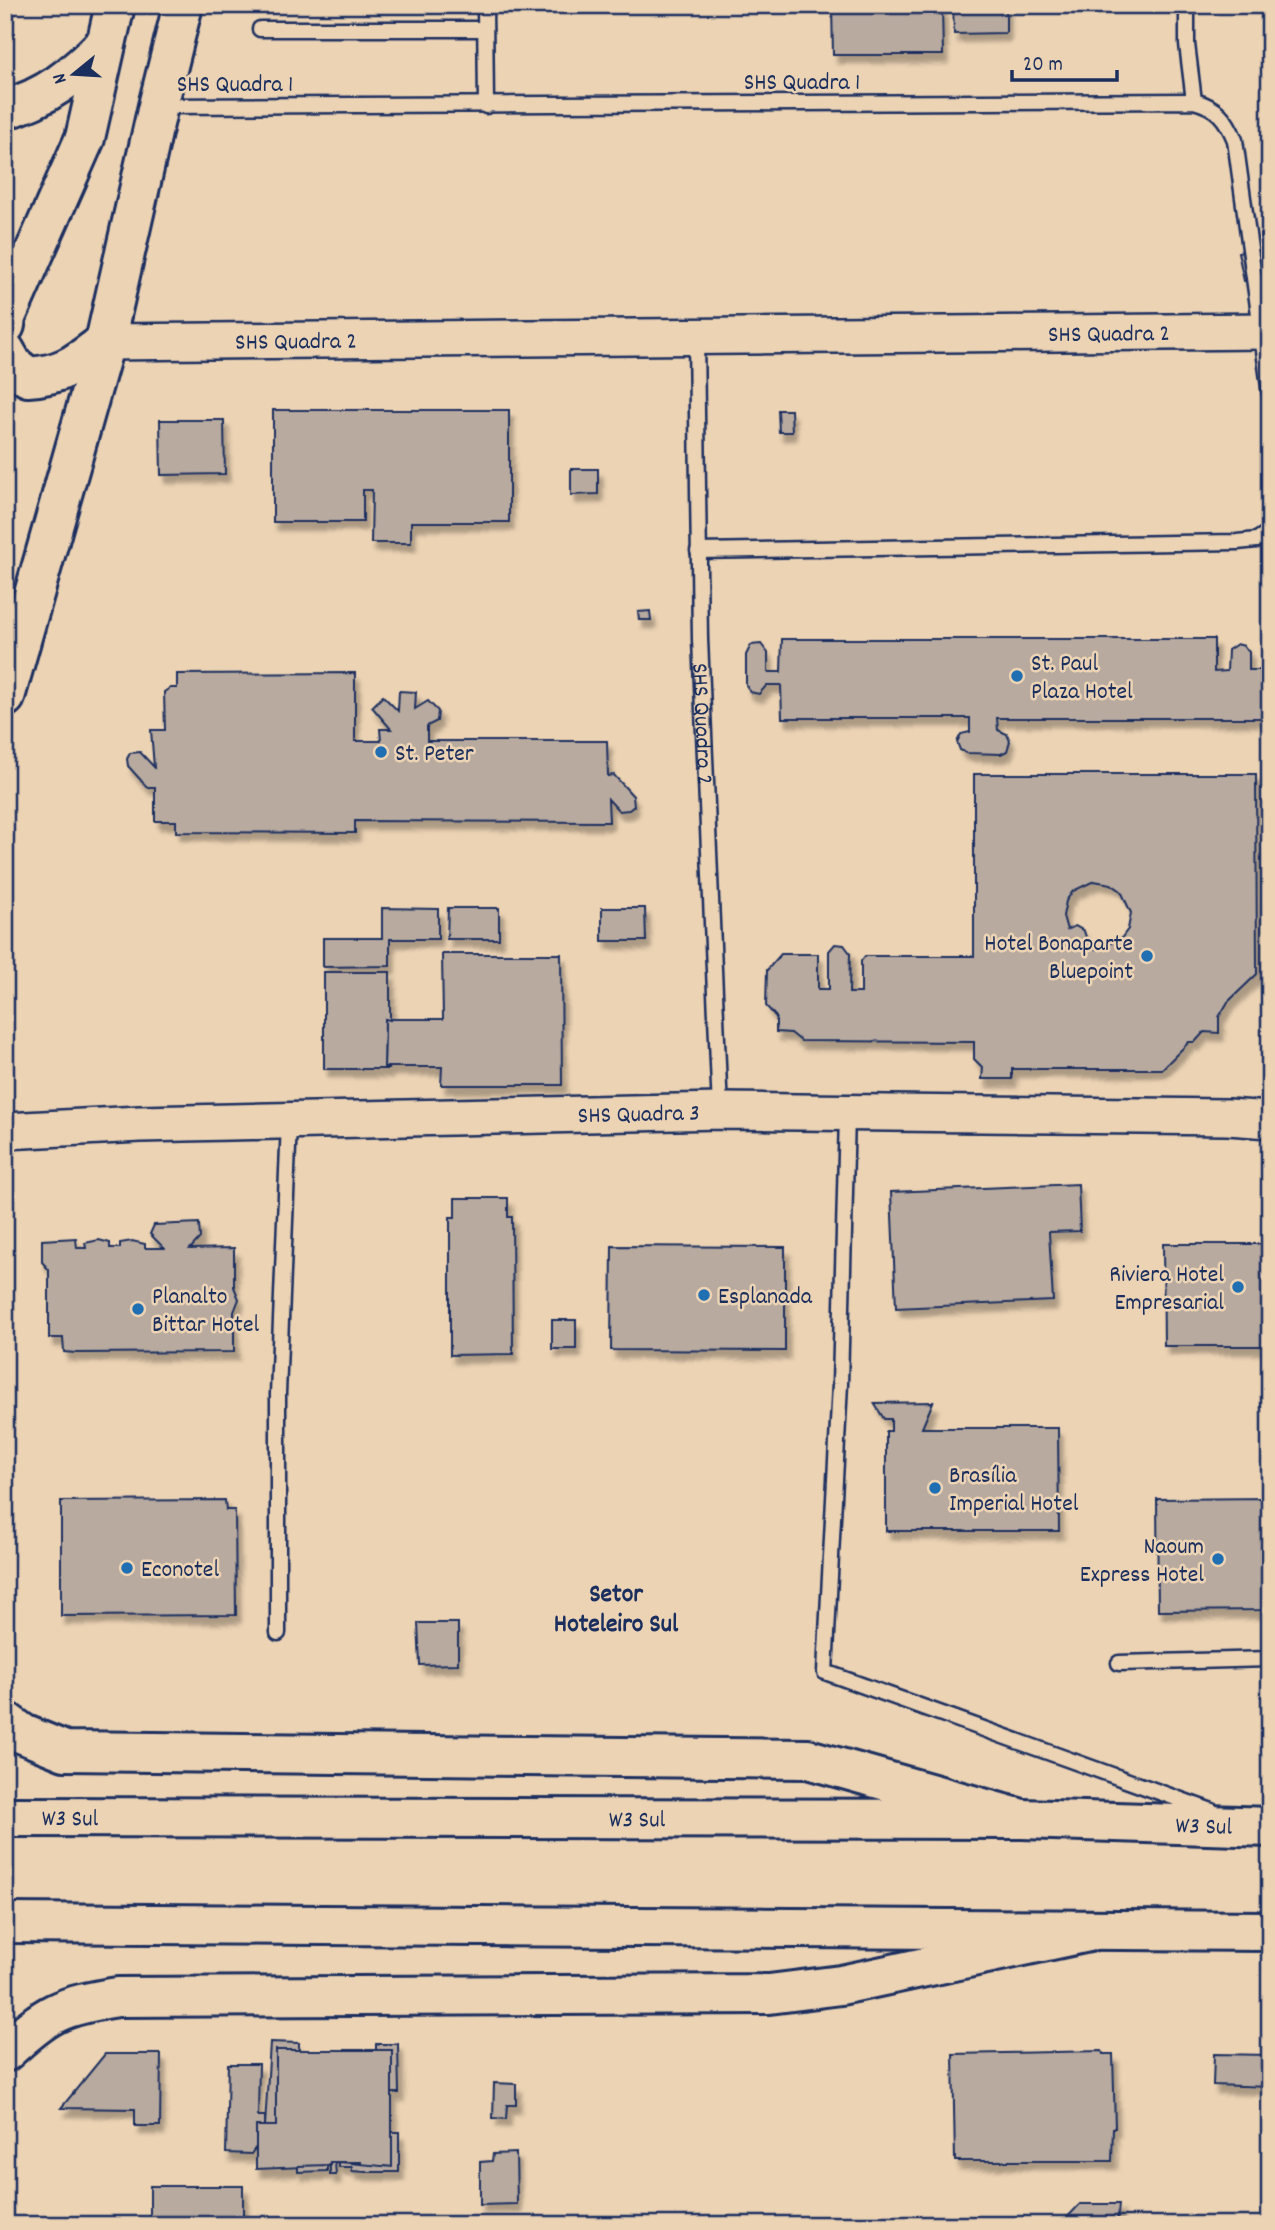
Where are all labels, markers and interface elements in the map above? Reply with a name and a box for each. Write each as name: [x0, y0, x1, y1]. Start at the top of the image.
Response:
north arrow: [38, 38, 108, 108]
scale bar: [1012, 38, 1118, 82]
text: 20 m: [1023, 51, 1063, 81]
street label: SHS Quadra 1: [744, 67, 860, 101]
street label: SHS Quadra 1: [177, 69, 293, 103]
text: N: [47, 70, 75, 87]
street label: SHS Quadra 2: [1048, 318, 1170, 353]
street label: SHS Quadra 2: [235, 326, 357, 361]
place label: St. Paul Plaza Hotel: [1031, 648, 1133, 710]
street label: SHS Quadra 2: [681, 662, 720, 786]
marker: St. Paul Plaza Hotel: [1009, 668, 1025, 684]
place label: St. Peter: [395, 738, 474, 772]
marker: St. Peter: [373, 744, 389, 760]
place label: Hotel Bonaparte Bluepoint: [984, 928, 1133, 990]
marker: Hotel Bonaparte Bluepoint: [1139, 948, 1155, 964]
street label: SHS Quadra 3: [577, 1097, 700, 1134]
place label: Riviera Hotel Empresarial: [1109, 1259, 1224, 1321]
marker: Riviera Hotel Empresarial: [1230, 1279, 1246, 1295]
place label: Planalto Bittar Hotel: [152, 1281, 260, 1343]
place label: Esplanada: [718, 1281, 813, 1315]
marker: Esplanada: [696, 1287, 712, 1303]
marker: Planalto Bittar Hotel: [130, 1301, 146, 1317]
place label: Brasília Imperial Hotel: [949, 1460, 1079, 1522]
marker: Brasília Imperial Hotel: [927, 1480, 943, 1496]
place label: Naoum Express Hotel: [1080, 1531, 1204, 1593]
marker: Naoum Express Hotel: [1210, 1551, 1226, 1567]
place label: Econotel: [141, 1554, 219, 1588]
marker: Econotel: [119, 1560, 135, 1576]
district label: Setor Hoteleiro Sul: [554, 1577, 679, 1644]
street label: W3 Sul: [42, 1803, 99, 1837]
street label: W3 Sul: [609, 1804, 666, 1838]
street label: W3 Sul: [1175, 1810, 1233, 1846]

